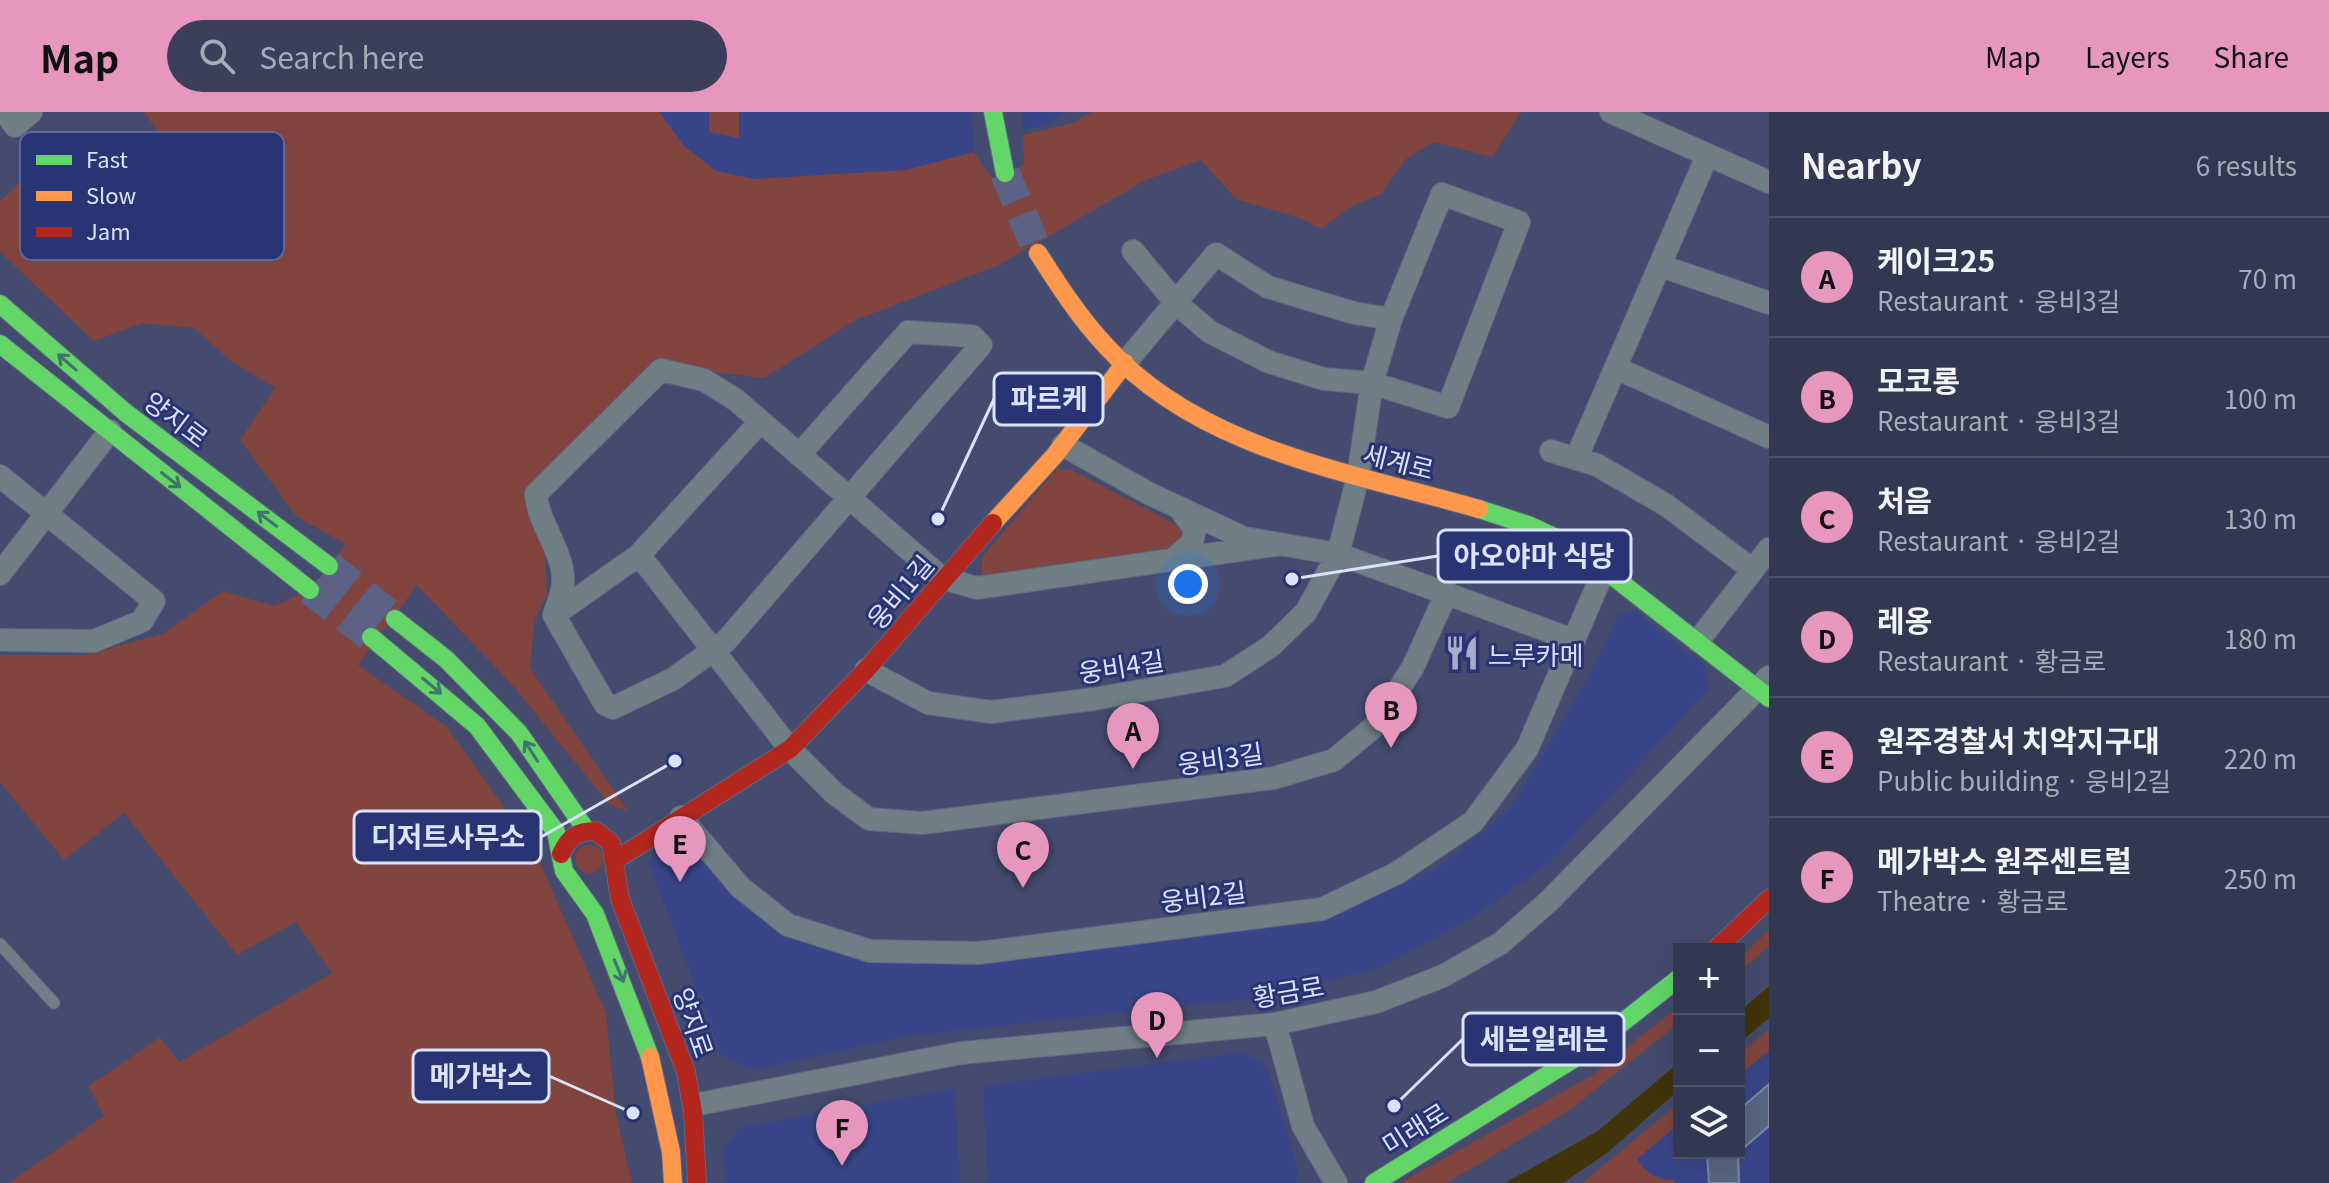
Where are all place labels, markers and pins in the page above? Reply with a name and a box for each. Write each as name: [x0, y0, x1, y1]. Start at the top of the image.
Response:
callout: 파르케: [994, 373, 1103, 425]
callout: 아오야마 식당: [1438, 530, 1631, 582]
restaurant icon: 느루카메: [1443, 634, 1481, 672]
place label: 느루카메: [1488, 635, 1584, 672]
pin: B: [1365, 682, 1417, 748]
pin: A: [1107, 703, 1159, 769]
callout: 디저트사무소: [354, 811, 541, 863]
pin: E: [654, 816, 706, 882]
pin: C: [997, 822, 1049, 888]
pin: D: [1131, 992, 1183, 1058]
callout: 세븐일레븐: [1463, 1013, 1624, 1065]
callout: 메가박스: [413, 1050, 549, 1102]
pin: F: [816, 1100, 868, 1166]

